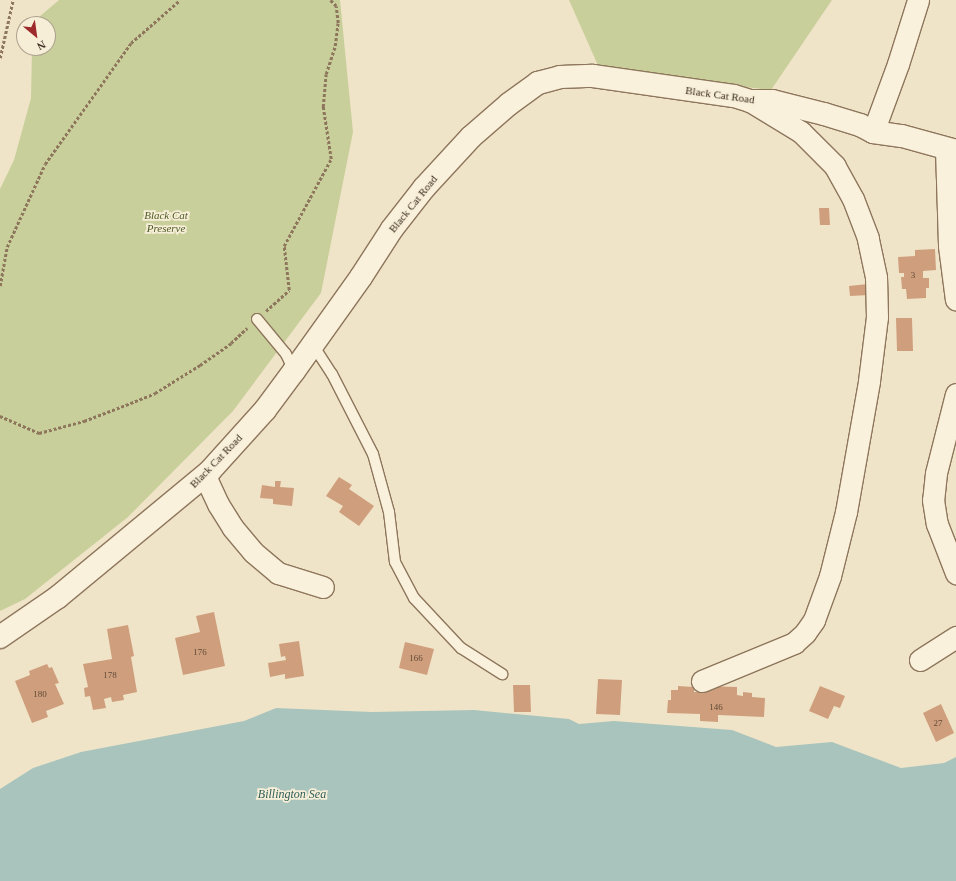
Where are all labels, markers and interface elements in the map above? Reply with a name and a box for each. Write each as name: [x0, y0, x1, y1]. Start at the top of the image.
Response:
north arrow: [16, 16, 56, 56]
text: N: [35, 38, 48, 53]
street label: Black Cat Road: [685, 84, 755, 106]
street label: Black Cat Road: [386, 173, 440, 235]
park label: Black Cat Preserve: [144, 209, 188, 235]
house number: 3: [911, 270, 915, 280]
street label: Black Cat Road: [187, 431, 245, 491]
house number: 176: [193, 647, 207, 657]
house number: 166: [409, 653, 423, 663]
house number: 178: [103, 670, 117, 680]
house number: 180: [33, 689, 47, 699]
house number: 146: [709, 702, 723, 712]
house number: 27: [934, 718, 942, 728]
water label: Billington Sea: [258, 788, 326, 802]

